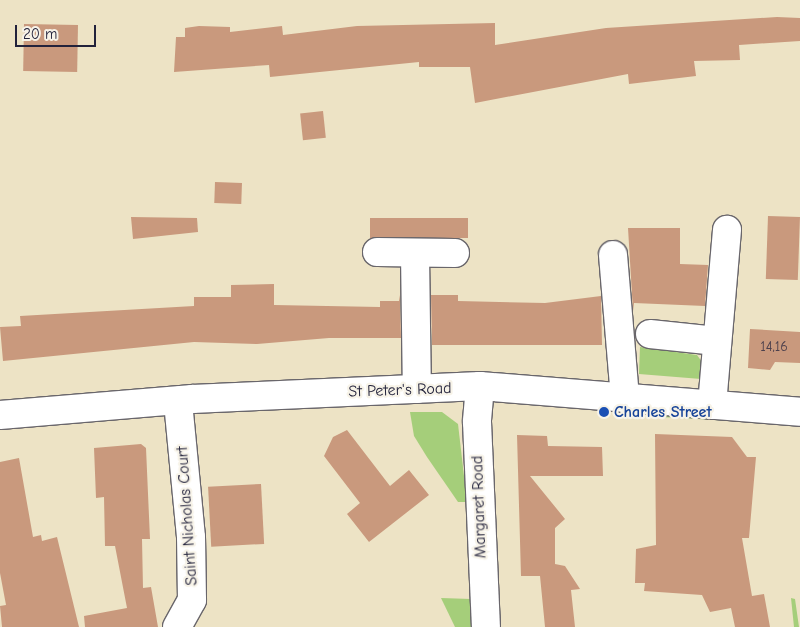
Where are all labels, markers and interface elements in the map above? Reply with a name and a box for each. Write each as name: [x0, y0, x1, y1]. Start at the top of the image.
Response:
scale bar: [18, 15, 99, 47]
text: 20 m: [23, 25, 57, 43]
house number: 14,16: [760, 339, 788, 355]
street label: St Peter's Road: [348, 379, 452, 401]
place label: Charles Street: [614, 402, 712, 422]
marker: Charles Street: [598, 406, 610, 418]
street label: Saint Nicholas Court: [173, 446, 201, 586]
street label: Margaret Road: [468, 455, 490, 559]

